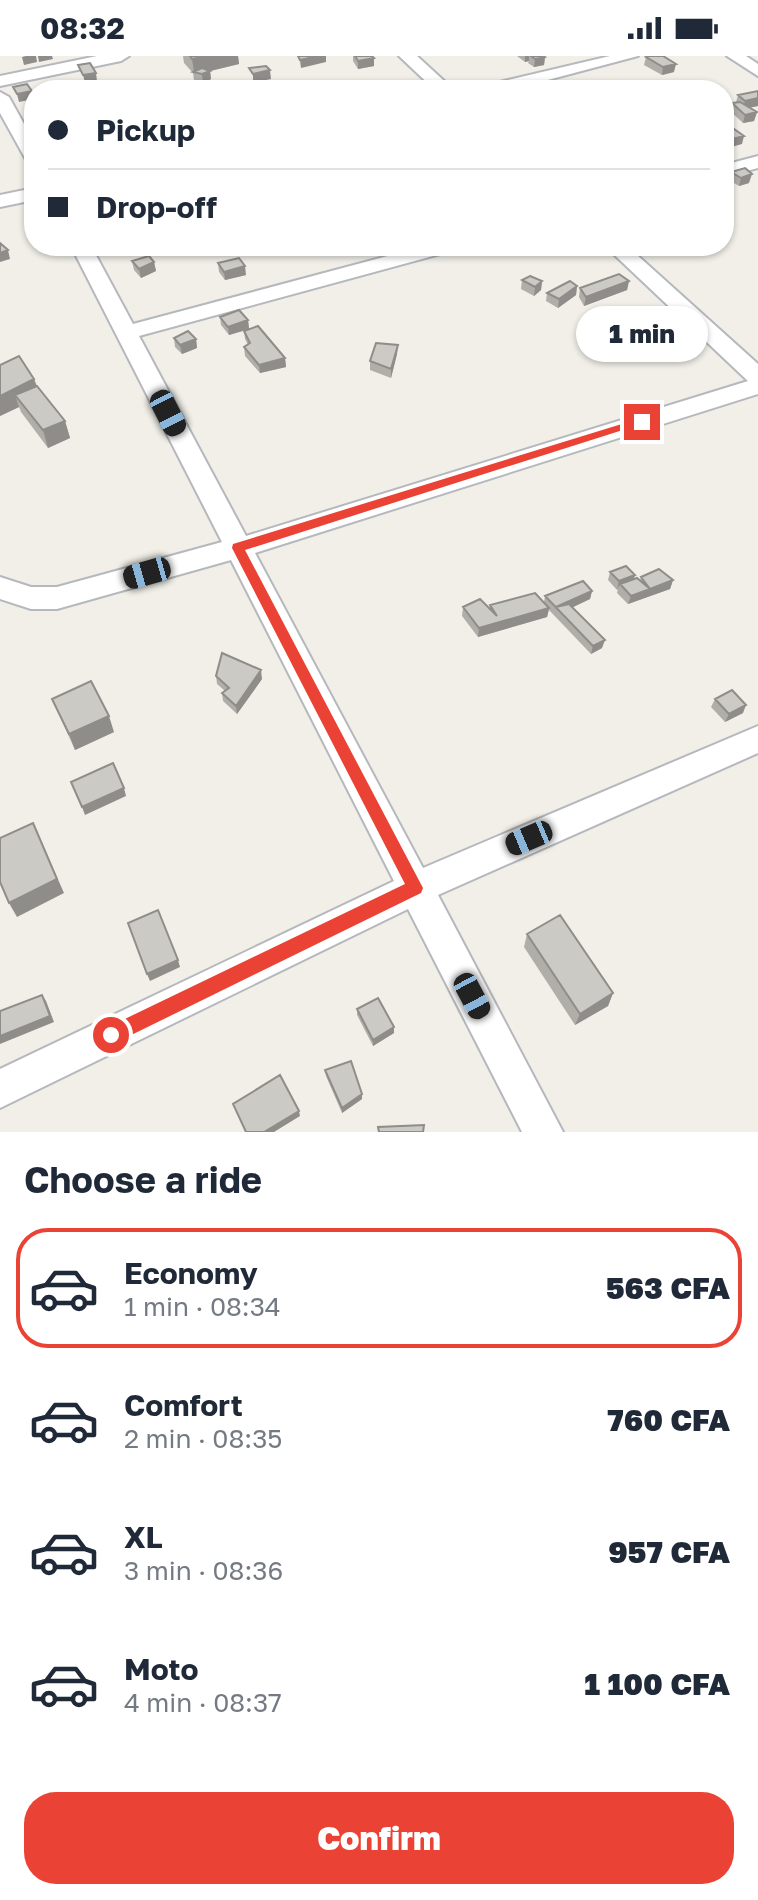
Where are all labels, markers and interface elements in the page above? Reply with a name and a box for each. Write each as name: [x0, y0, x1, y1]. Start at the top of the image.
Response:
text: 08:32: [40, 10, 125, 46]
text: Pickup: [96, 112, 195, 148]
text: Drop-off: [96, 189, 217, 225]
callout: 1 min: [576, 306, 708, 362]
text: 1 min: [609, 318, 675, 349]
car: [146, 386, 190, 440]
route end: [624, 404, 660, 440]
car: [121, 555, 173, 591]
car: [502, 818, 556, 858]
car: [450, 969, 494, 1023]
route start: [93, 1017, 129, 1053]
text: Choose a ride: [24, 1158, 262, 1201]
icon: car: [28, 1252, 100, 1324]
text: Economy: [124, 1255, 258, 1291]
text: 563 CFA: [606, 1270, 730, 1306]
text: 1 min · 08:34: [124, 1291, 281, 1322]
icon: car: [28, 1384, 100, 1456]
text: Comfort: [124, 1387, 243, 1423]
text: 760 CFA: [607, 1402, 730, 1438]
text: 2 min · 08:35: [124, 1423, 282, 1454]
icon: car: [28, 1516, 100, 1588]
text: XL: [124, 1519, 163, 1555]
text: 957 CFA: [608, 1534, 730, 1570]
text: 3 min · 08:36: [124, 1555, 283, 1586]
icon: car: [28, 1648, 100, 1720]
text: Moto: [124, 1651, 199, 1687]
text: 1 100 CFA: [584, 1666, 730, 1702]
text: 4 min · 08:37: [124, 1687, 282, 1718]
button: Confirm: [24, 1792, 734, 1884]

